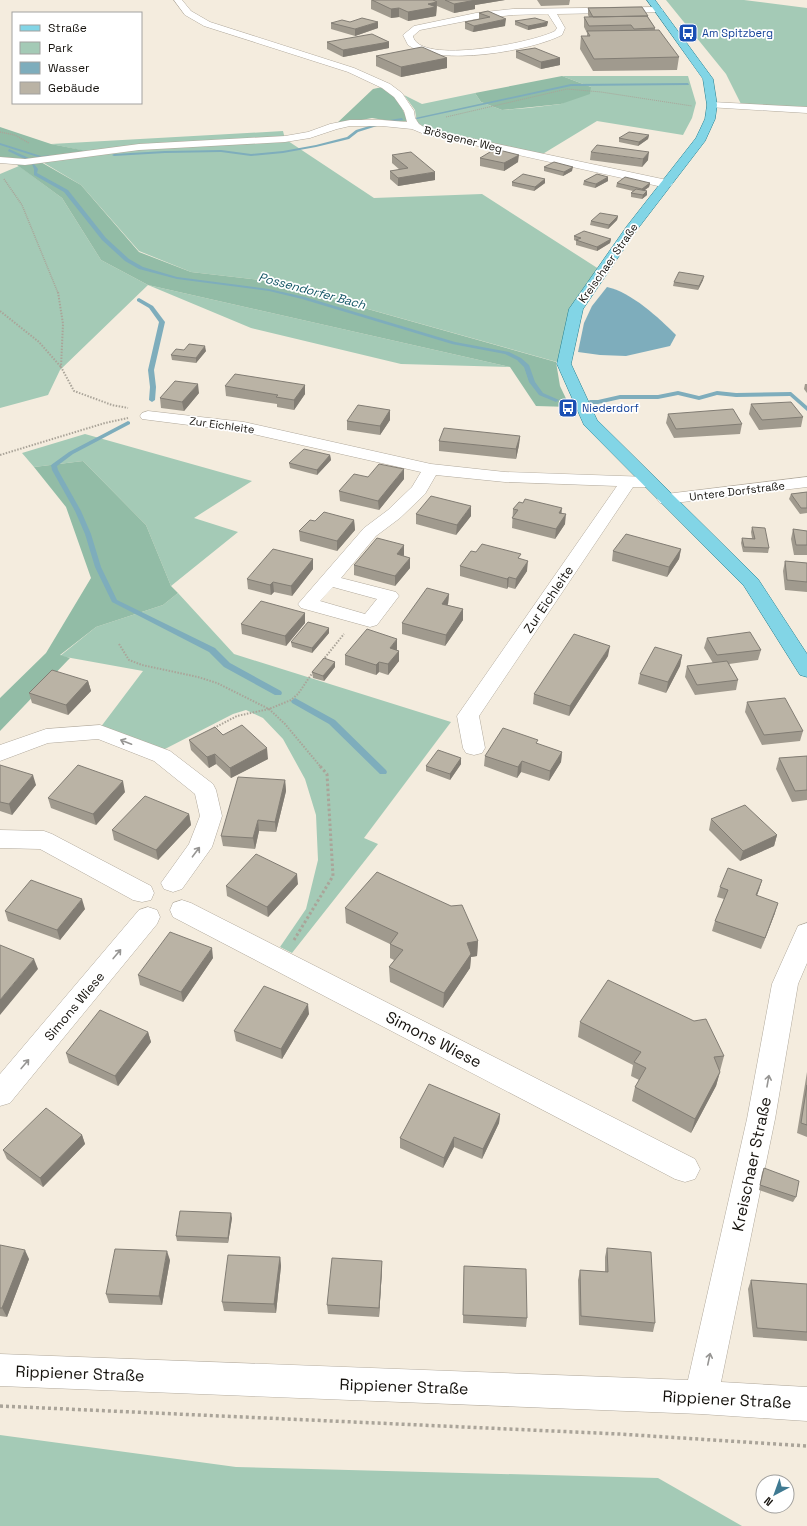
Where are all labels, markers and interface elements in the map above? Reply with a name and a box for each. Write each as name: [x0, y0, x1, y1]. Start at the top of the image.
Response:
legend: [12, 12, 142, 104]
text: Straße: [48, 20, 87, 36]
bus stop icon: Am Spitzberg: [677, 22, 699, 44]
place label: Am Spitzberg: [702, 26, 773, 40]
text: Park: [48, 40, 73, 56]
text: Wasser: [48, 60, 90, 76]
text: Gebäude: [48, 80, 100, 96]
street label: Brösgener Weg: [422, 122, 504, 156]
street label: Kreischaer Straße: [575, 220, 641, 306]
water label: Possendorfer Bach: [257, 269, 368, 313]
bus stop icon: Niederdorf: [557, 397, 579, 419]
place label: Niederdorf: [582, 401, 639, 415]
street label: Zur Eichleite: [189, 414, 255, 436]
street label: Untere Dorfstraße: [688, 478, 786, 504]
street label: Zur Eichleite: [520, 562, 577, 636]
one-way arrow: [120, 737, 132, 745]
one-way arrow: [192, 846, 200, 857]
one-way arrow: [113, 948, 122, 959]
street label: Simons Wiese: [40, 968, 108, 1044]
street label: Simons Wiese: [382, 1006, 485, 1073]
one-way arrow: [20, 1059, 29, 1070]
one-way arrow: [764, 1075, 772, 1088]
street label: Kreischaer Straße: [727, 1095, 776, 1233]
one-way arrow: [706, 1352, 714, 1365]
street label: Rippiener Straße: [15, 1361, 145, 1386]
street label: Rippiener Straße: [339, 1374, 469, 1399]
street label: Rippiener Straße: [662, 1386, 792, 1413]
north arrow: [755, 1474, 795, 1514]
text: N: [761, 1494, 776, 1509]

